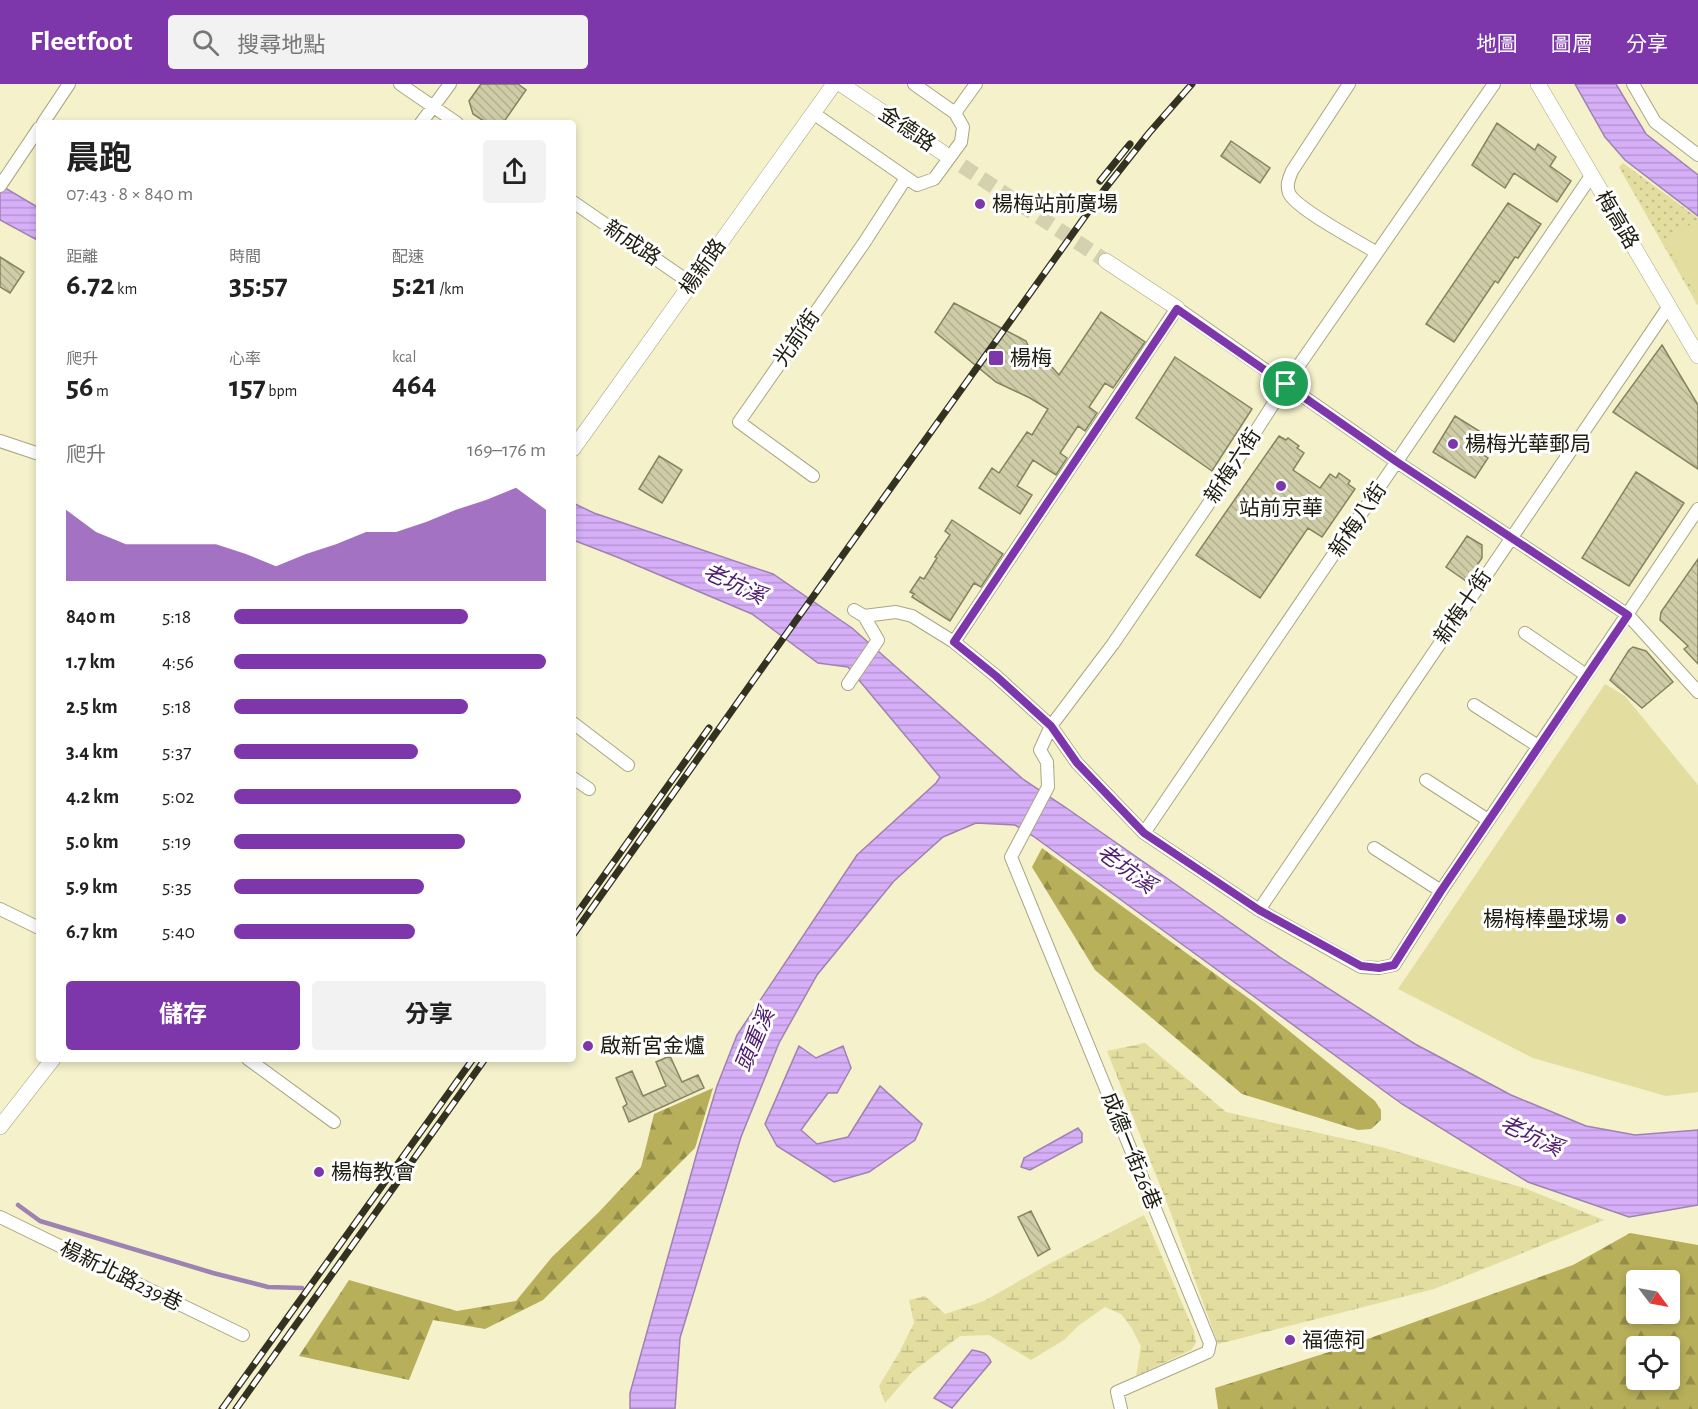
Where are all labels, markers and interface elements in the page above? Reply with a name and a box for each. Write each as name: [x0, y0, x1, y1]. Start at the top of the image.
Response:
search box: [168, 15, 588, 69]
icon: search: [189, 26, 222, 59]
text: Fleetfoot: [30, 28, 132, 56]
text: 搜尋地點: [237, 34, 325, 56]
text: 地圖: [1476, 34, 1518, 55]
text: 圖層: [1551, 34, 1593, 55]
text: 分享: [1626, 34, 1668, 55]
street label: 金德路: [875, 102, 940, 155]
button: share: [483, 140, 546, 203]
text: 晨跑: [66, 143, 132, 176]
text: 07:43 · 8 × 840 m: [66, 184, 193, 204]
street label: 梅高路: [1592, 187, 1643, 252]
place label: 楊梅站前廣場: [992, 193, 1118, 215]
marker: 楊梅站前廣場: [973, 197, 987, 211]
street label: 新成路: [600, 216, 665, 269]
street label: 楊新路: [676, 235, 730, 299]
text: 距離: [66, 249, 98, 265]
text: 時間: [229, 249, 261, 265]
text: 配速: [392, 249, 424, 265]
text: 6.72: [66, 270, 114, 300]
text: 35:57: [229, 270, 288, 300]
text: 5:21: [392, 270, 437, 300]
text: km: [114, 281, 137, 297]
text: /km: [437, 281, 464, 297]
street label: 光前街: [770, 306, 824, 370]
place label: 楊梅: [1010, 347, 1052, 369]
text: kcal: [392, 349, 416, 365]
marker: 楊梅: [987, 349, 1005, 367]
text: 爬升: [66, 351, 98, 367]
text: 心率: [229, 351, 261, 367]
pin: [1260, 358, 1311, 409]
icon: arrive: [1269, 367, 1302, 400]
text: 464: [392, 370, 437, 400]
text: 56: [66, 372, 93, 402]
text: 157: [229, 372, 266, 402]
text: m: [93, 383, 109, 399]
text: bpm: [266, 383, 297, 399]
street label: 新梅六街: [1200, 425, 1265, 507]
place label: 楊梅光華郵局: [1465, 433, 1591, 455]
marker: 楊梅光華郵局: [1446, 437, 1460, 451]
text: 169–176 m: [467, 440, 546, 460]
text: 爬升: [66, 445, 106, 465]
marker: 站前京華: [1274, 479, 1288, 493]
street label: 新梅八街: [1325, 479, 1390, 561]
place label: 站前京華: [1239, 497, 1323, 519]
water label: 老坑溪: [699, 559, 772, 609]
street label: 新梅十街: [1430, 566, 1495, 648]
text: 840 m: [66, 607, 116, 627]
text: 5:18: [162, 607, 191, 627]
text: 1.7 km: [66, 652, 115, 672]
text: 4:56: [162, 652, 194, 672]
text: 2.5 km: [66, 697, 118, 717]
text: 5:18: [162, 697, 191, 717]
text: 3.4 km: [66, 742, 118, 762]
text: 5:37: [162, 742, 192, 762]
text: 4.2 km: [66, 787, 119, 807]
text: 5:02: [162, 787, 195, 807]
text: 5.0 km: [66, 832, 119, 852]
text: 5:19: [162, 832, 191, 852]
water label: 老坑溪: [1093, 840, 1162, 899]
text: 5.9 km: [66, 877, 118, 897]
text: 5:35: [162, 877, 192, 897]
place label: 楊梅棒壘球場: [1483, 908, 1609, 930]
marker: 楊梅棒壘球場: [1614, 912, 1628, 926]
text: 6.7 km: [66, 922, 118, 942]
text: 5:40: [162, 922, 195, 942]
button: 儲存: [66, 981, 300, 1050]
button: 分享: [312, 981, 546, 1050]
water label: 頭重溪: [731, 1002, 779, 1075]
place label: 啟新宮金爐: [600, 1035, 705, 1057]
marker: 啟新宮金爐: [581, 1039, 595, 1053]
street label: 成德一街26巷: [1098, 1089, 1165, 1213]
water label: 老坑溪: [1496, 1111, 1569, 1161]
place label: 楊梅教會: [331, 1161, 415, 1183]
marker: 楊梅教會: [312, 1165, 326, 1179]
street label: 楊新北路239巷: [57, 1236, 186, 1315]
north arrow: [1626, 1270, 1680, 1324]
map controls: [1626, 1270, 1680, 1390]
place label: 福德祠: [1302, 1329, 1365, 1351]
marker: 福德祠: [1283, 1333, 1297, 1347]
button: locate: [1626, 1336, 1680, 1390]

